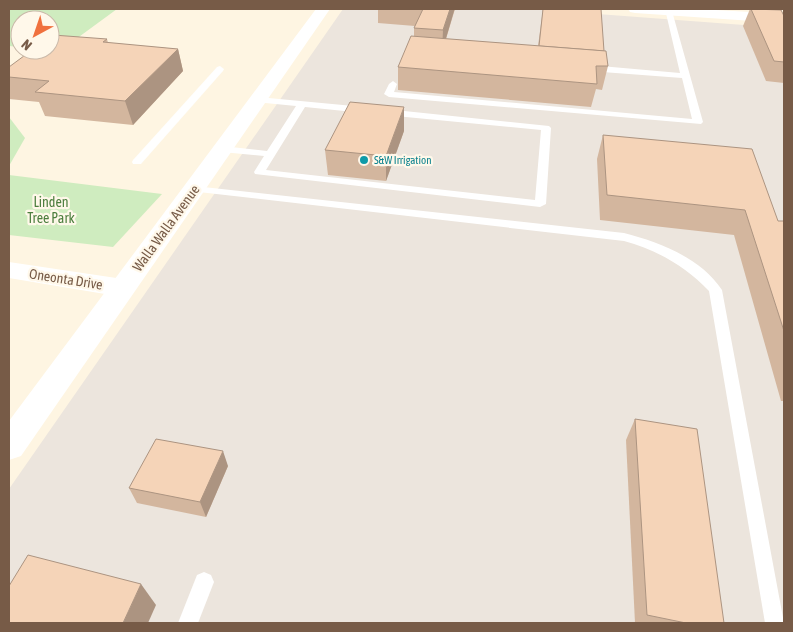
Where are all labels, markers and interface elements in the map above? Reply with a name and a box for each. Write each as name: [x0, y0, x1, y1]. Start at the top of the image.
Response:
north arrow: [10, 10, 60, 60]
text: N: [18, 36, 35, 54]
marker: S&W Irrigation: [358, 154, 370, 166]
place label: S&W Irrigation: [374, 154, 431, 166]
street label: Walla Walla Avenue: [129, 182, 203, 274]
park label: Linden Tree Park: [27, 194, 75, 226]
street label: Oneonta Drive: [28, 265, 104, 293]

